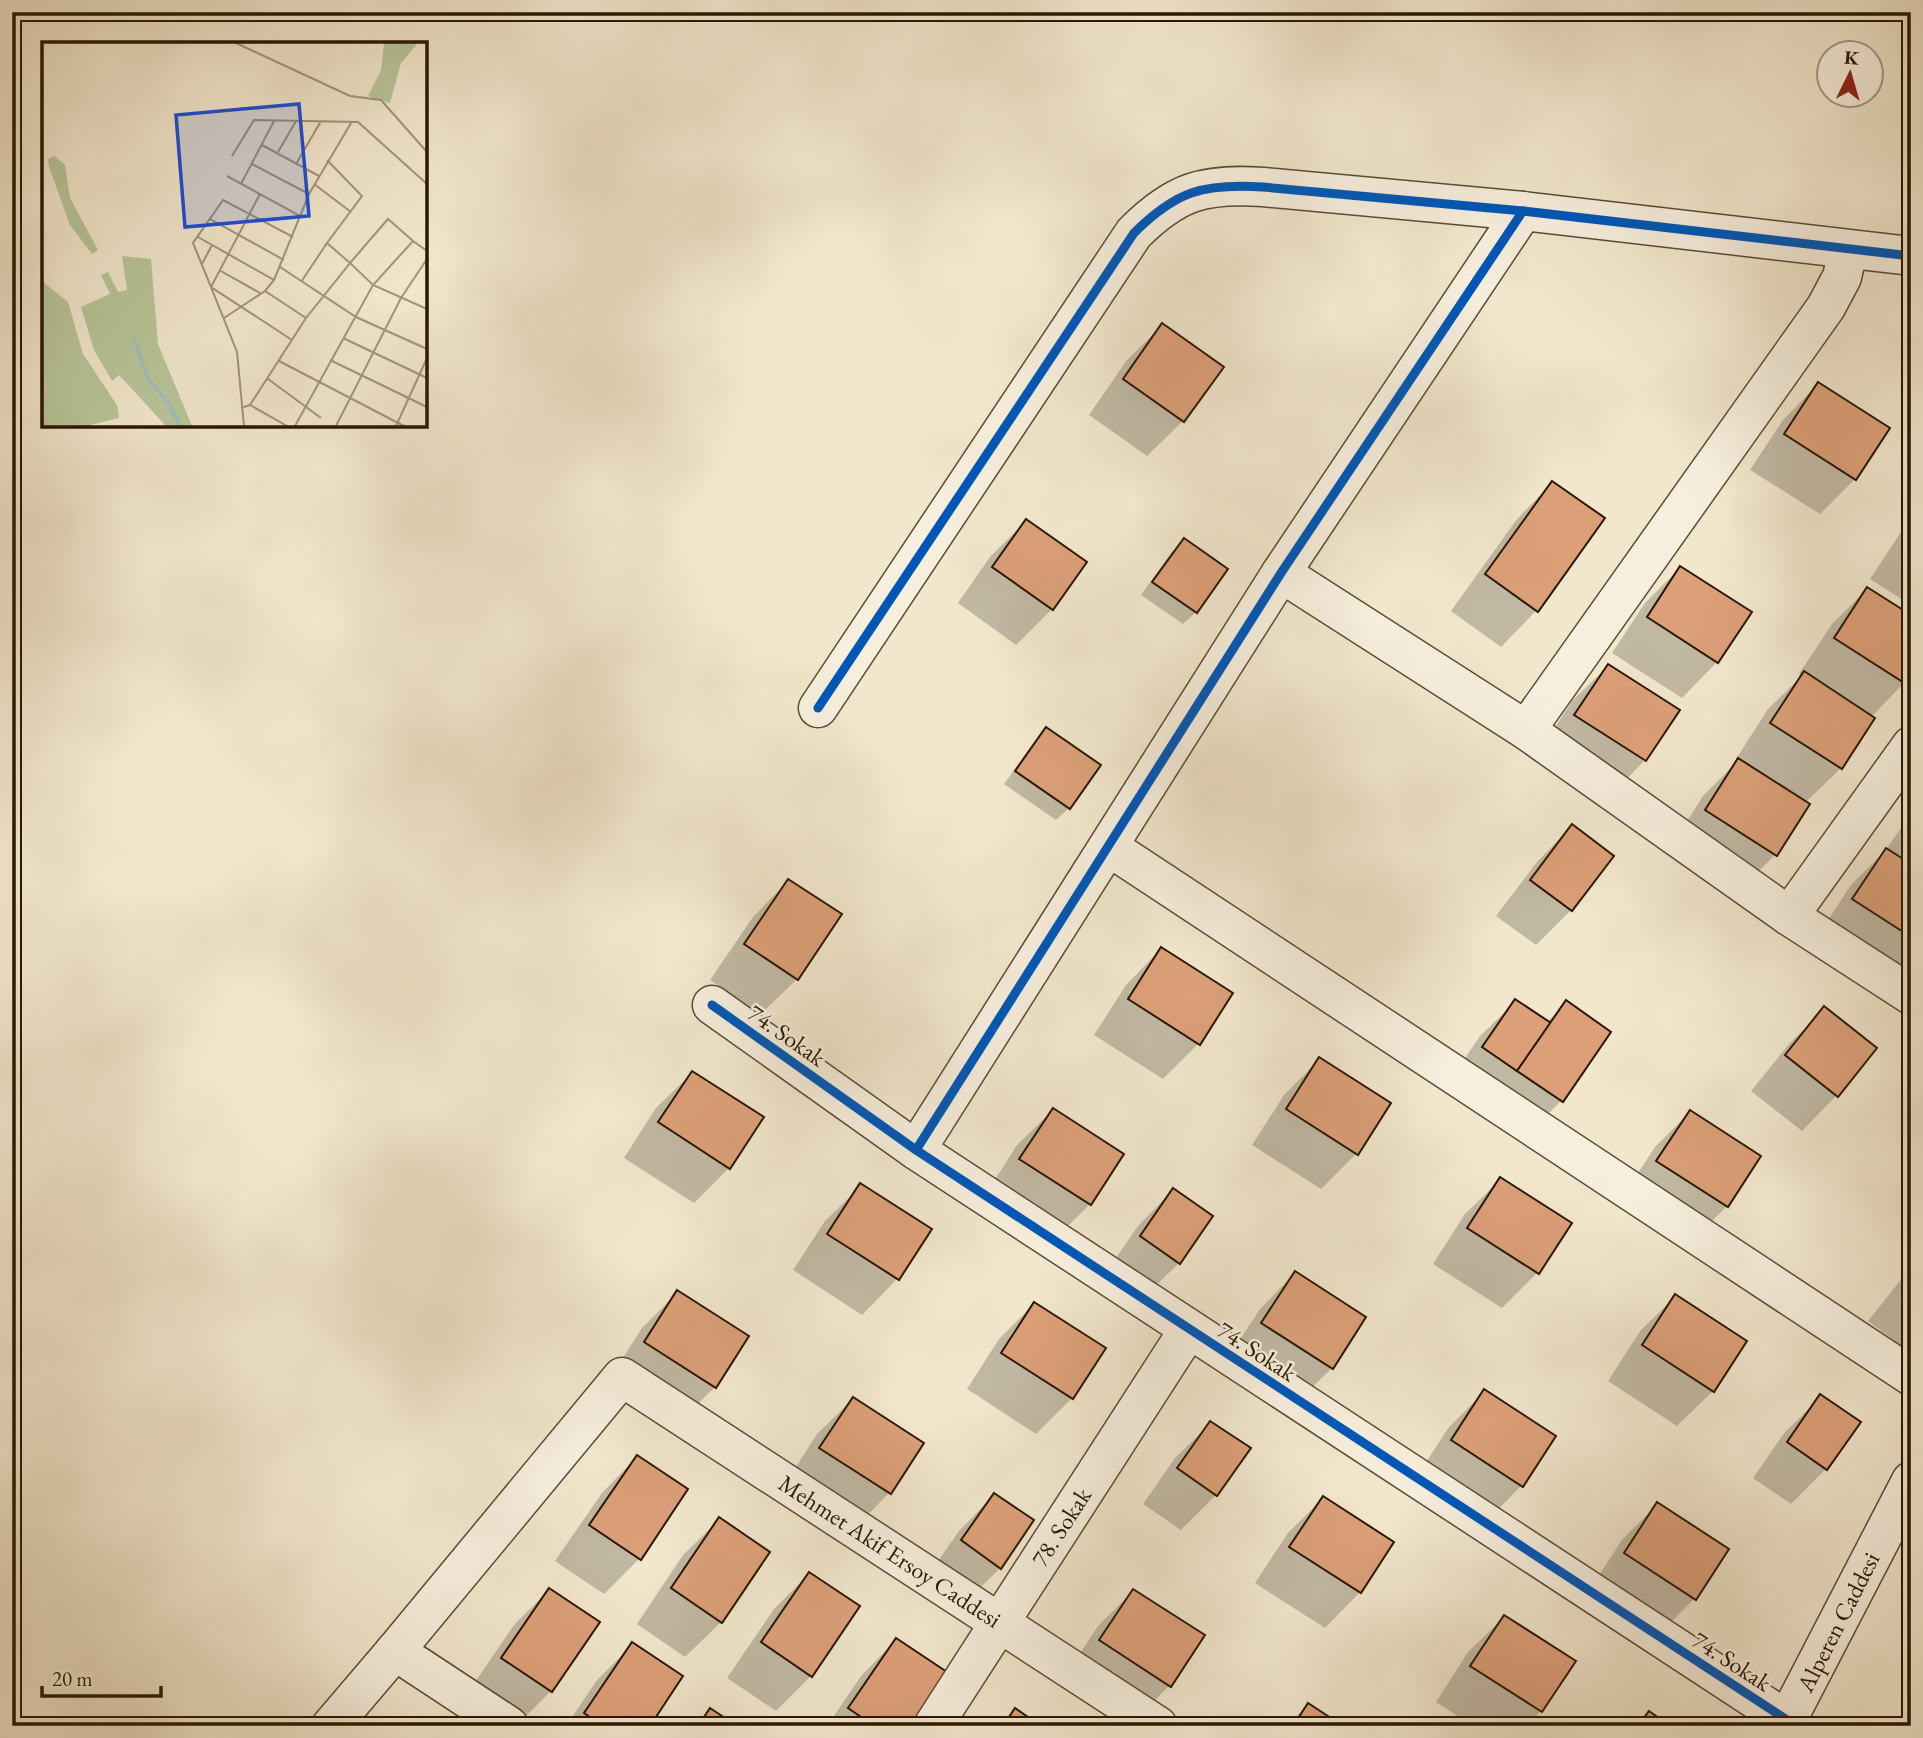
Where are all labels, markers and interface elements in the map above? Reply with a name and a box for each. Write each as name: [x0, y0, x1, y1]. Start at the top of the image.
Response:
north arrow: [1814, 38, 1884, 108]
inset map: [42, 42, 427, 427]
text: K: [1843, 44, 1860, 71]
street label: 74. Sokak: [742, 997, 833, 1073]
street label: 74. Sokak: [1212, 1314, 1303, 1388]
street label: Mehmet Akif Ersoy Caddesi: [773, 1467, 1007, 1635]
street label: 78. Sokak: [1024, 1481, 1098, 1572]
street label: Alperen Caddesi: [1789, 1547, 1887, 1698]
street label: 74. Sokak: [1687, 1624, 1778, 1698]
scale bar: [42, 1654, 161, 1698]
text: 20 m: [52, 1665, 93, 1692]

